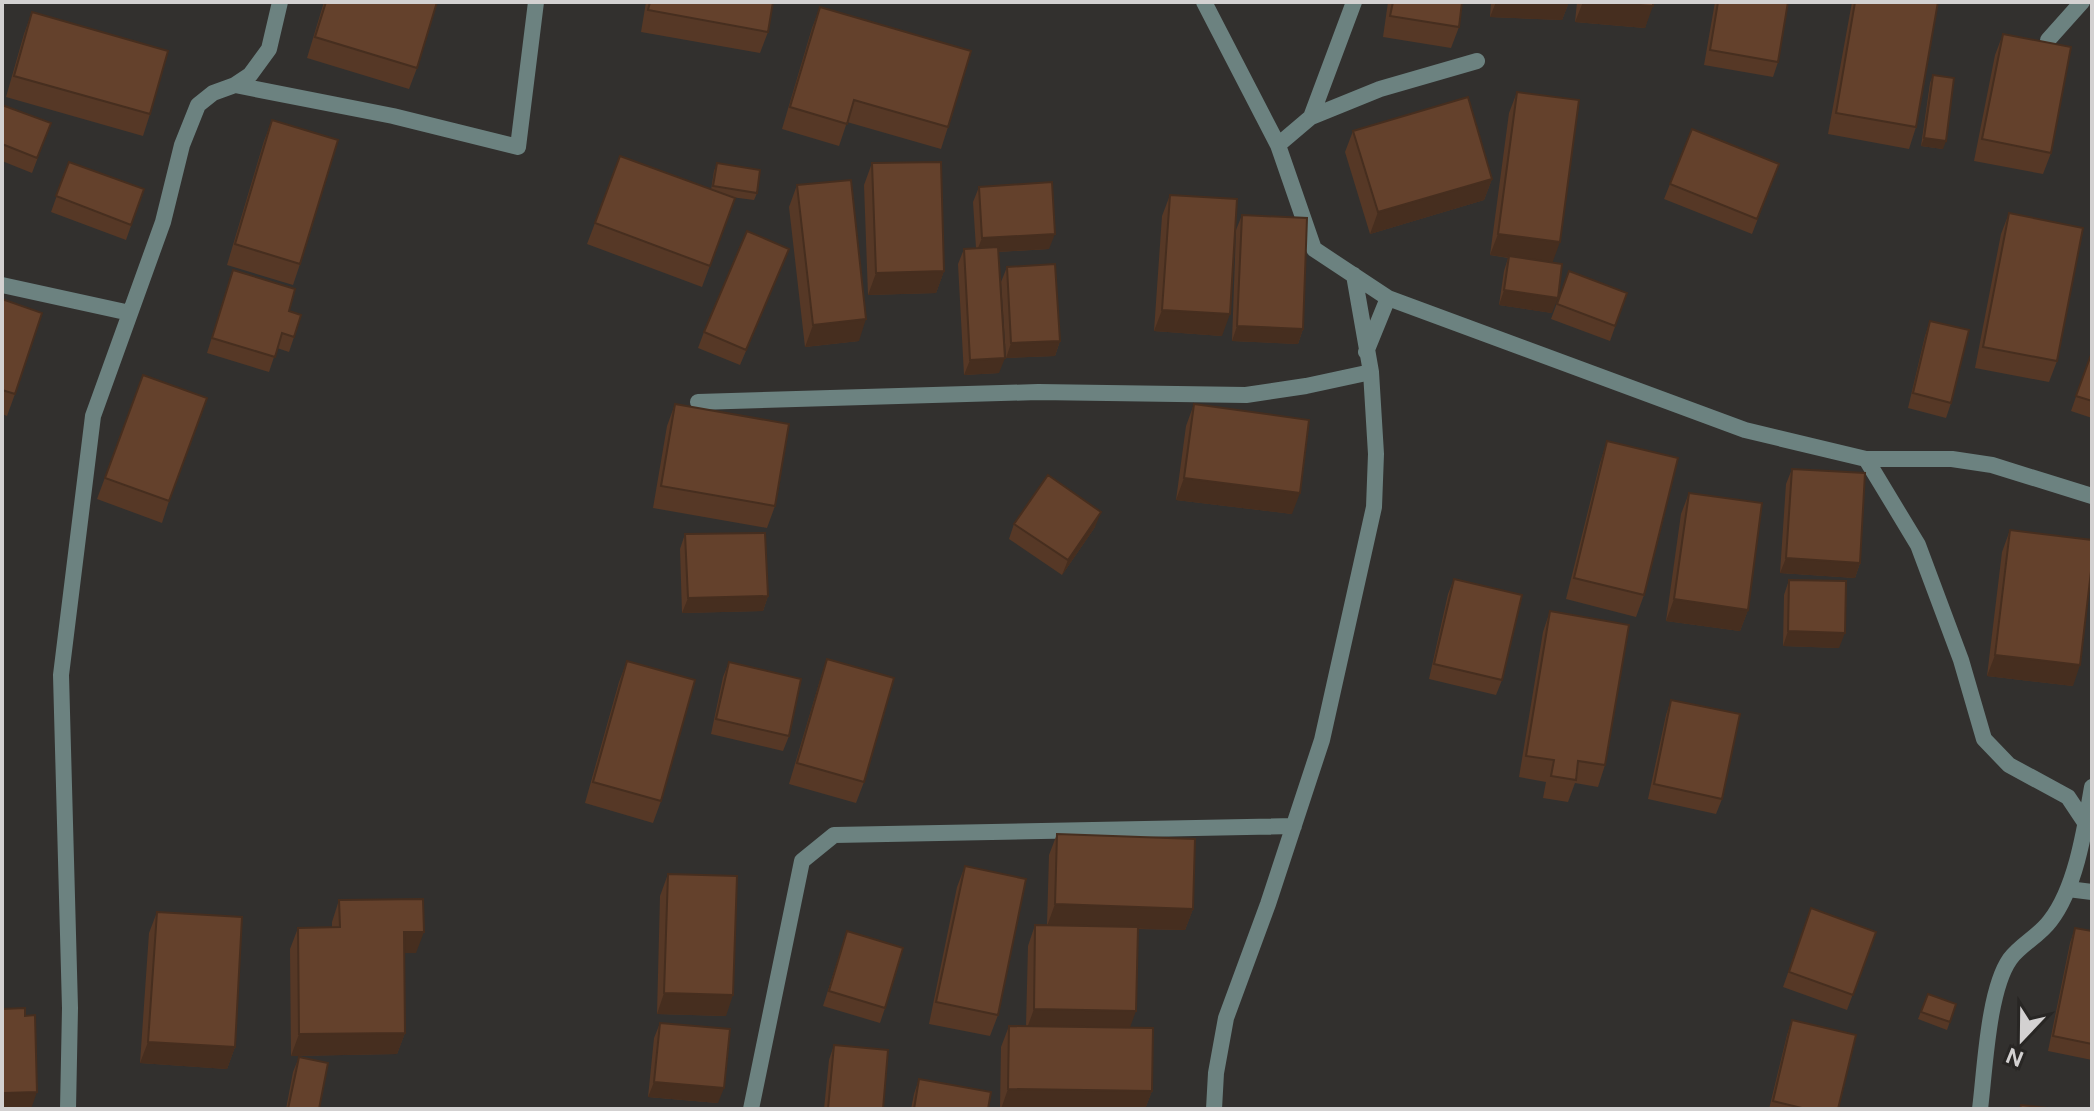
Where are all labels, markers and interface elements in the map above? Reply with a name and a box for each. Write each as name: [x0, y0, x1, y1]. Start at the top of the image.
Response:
north arrow: [1982, 999, 2062, 1079]
text: N: [2002, 1041, 2028, 1074]

